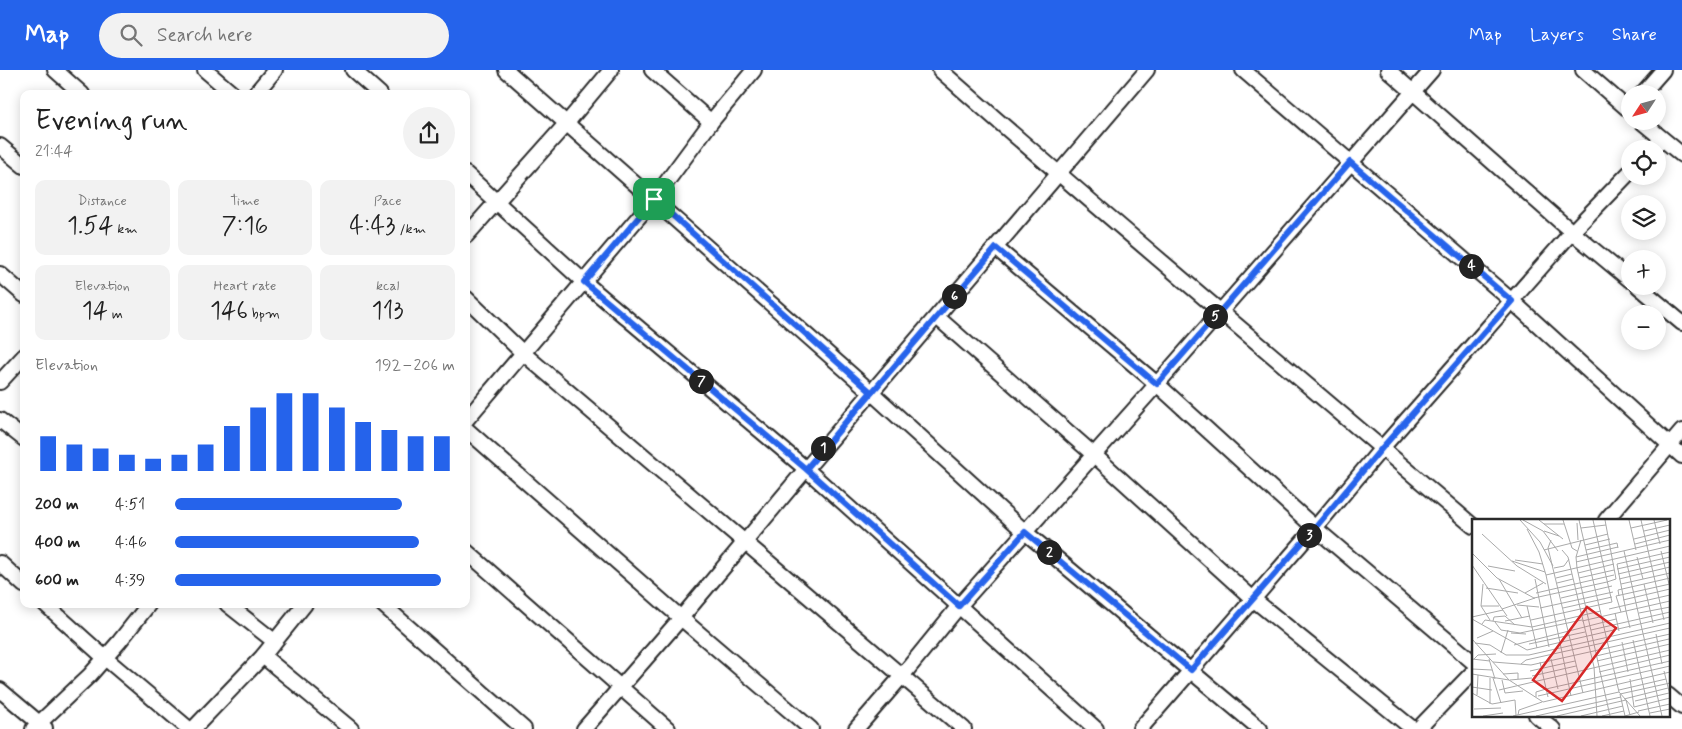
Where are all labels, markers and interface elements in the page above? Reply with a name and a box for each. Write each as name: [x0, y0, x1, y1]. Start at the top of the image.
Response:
search box: [99, 13, 449, 58]
text: Map: [25, 20, 69, 51]
icon: search: [117, 21, 145, 49]
text: Search here: [157, 23, 253, 48]
text: Map: [1469, 23, 1502, 47]
text: Layers: [1530, 23, 1584, 47]
text: Share: [1612, 23, 1657, 47]
north arrow: [1621, 85, 1666, 130]
map controls: [1621, 85, 1666, 350]
text: Evening run: [35, 103, 188, 140]
button: share: [403, 107, 455, 159]
button: locate: [1621, 140, 1666, 185]
text: 21:44: [35, 141, 73, 162]
pin: [633, 178, 675, 220]
icon: arrive: [640, 185, 668, 213]
text: Distance: [78, 192, 127, 210]
text: Time: [230, 192, 260, 210]
text: Pace: [374, 192, 402, 210]
button: layers: [1621, 195, 1666, 240]
text: 1.54: [67, 210, 114, 243]
text: 7:16: [222, 210, 268, 243]
text: 4:43: [349, 210, 396, 243]
text: km: [114, 220, 138, 238]
text: /km: [396, 220, 426, 238]
button: +: [1621, 250, 1666, 295]
pin: 4: [1458, 254, 1484, 278]
text: 4: [1467, 257, 1476, 275]
text: Elevation: [75, 277, 130, 295]
text: Heart rate: [214, 277, 276, 295]
text: kcal: [376, 277, 399, 295]
pin: 6: [942, 284, 966, 308]
text: 6: [951, 287, 958, 305]
text: 14: [82, 295, 108, 328]
text: 146: [210, 295, 248, 328]
text: 113: [372, 295, 404, 328]
pin: 5: [1202, 304, 1228, 328]
text: m: [108, 305, 123, 323]
text: bpm: [248, 305, 280, 323]
button: −: [1621, 305, 1666, 350]
text: 5: [1211, 307, 1220, 325]
text: Elevation: [35, 355, 98, 376]
text: 192–206 m: [375, 355, 455, 376]
pin: 7: [688, 368, 714, 394]
text: 7: [697, 372, 706, 390]
pin: 1: [810, 436, 836, 460]
text: 1: [820, 439, 827, 457]
text: 200 m: [35, 494, 79, 515]
text: 4:51: [115, 494, 145, 515]
inset map: [1472, 519, 1670, 716]
pin: 3: [1296, 522, 1322, 548]
text: 3: [1306, 526, 1313, 544]
text: 400 m: [35, 532, 80, 553]
text: 4:46: [115, 532, 147, 553]
pin: 2: [1036, 540, 1062, 564]
text: 2: [1046, 543, 1053, 561]
text: 600 m: [35, 570, 79, 591]
text: 4:39: [115, 570, 145, 591]

